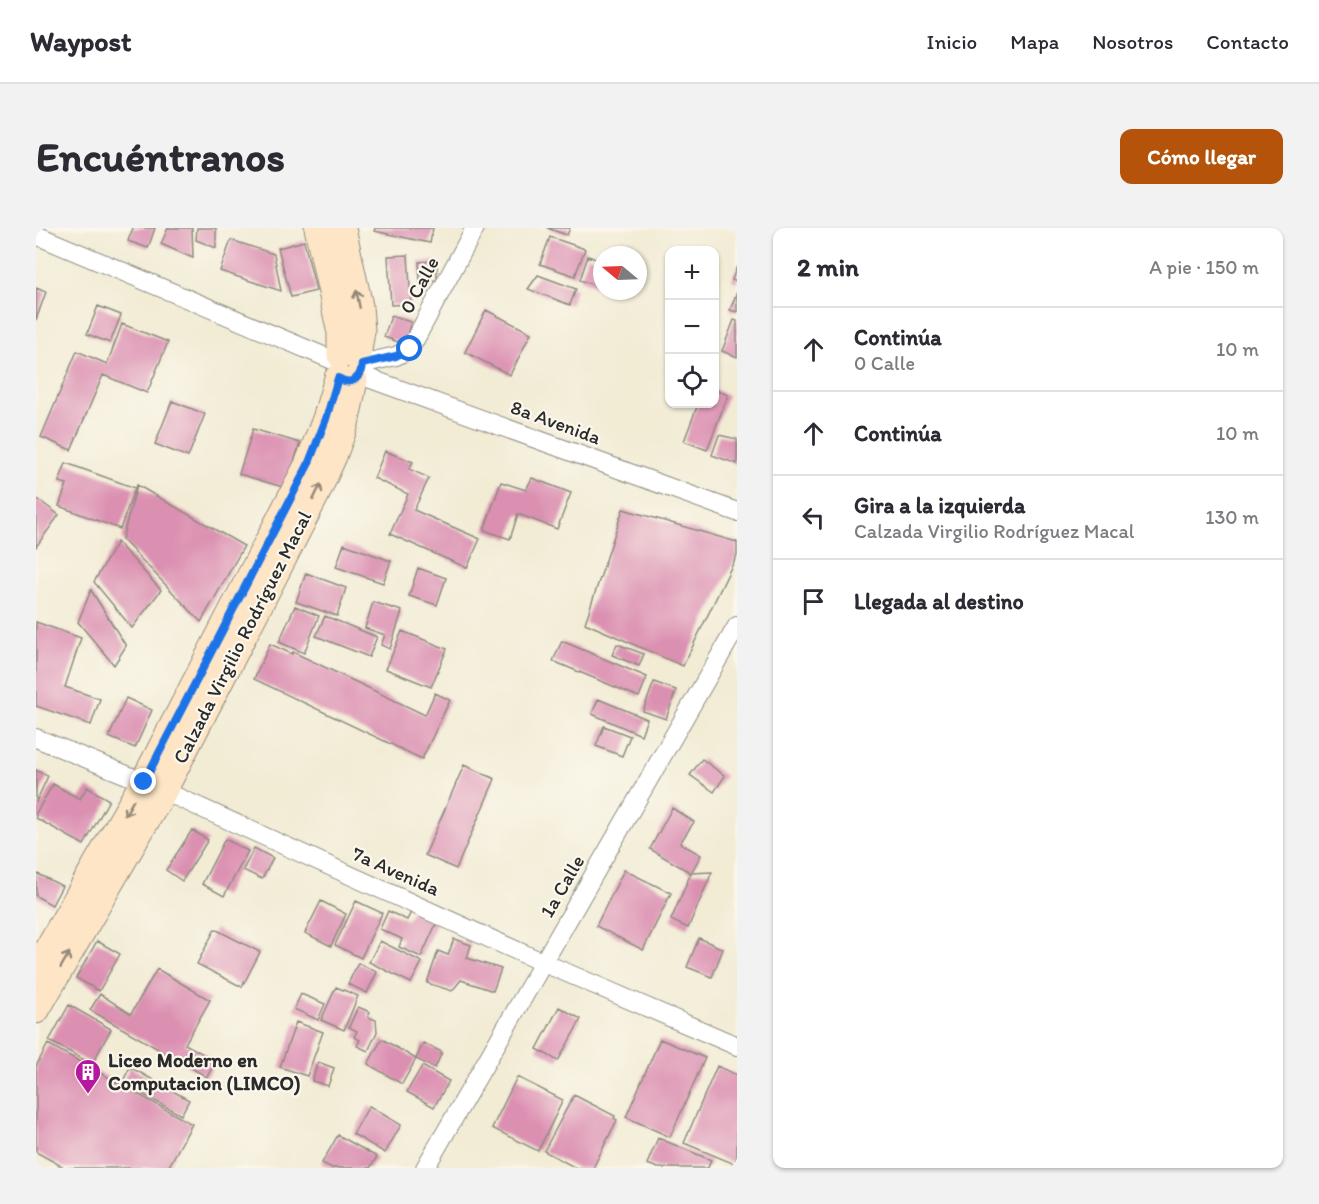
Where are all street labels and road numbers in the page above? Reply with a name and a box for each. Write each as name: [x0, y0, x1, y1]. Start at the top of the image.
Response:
street label: 0 Calle: [394, 252, 444, 318]
street label: 8a Avenida: [508, 395, 605, 450]
street label: Calzada Virgilio Rodríguez Macal: [168, 506, 317, 767]
street label: 7a Avenida: [349, 841, 444, 901]
street label: 1a Calle: [535, 851, 589, 921]

